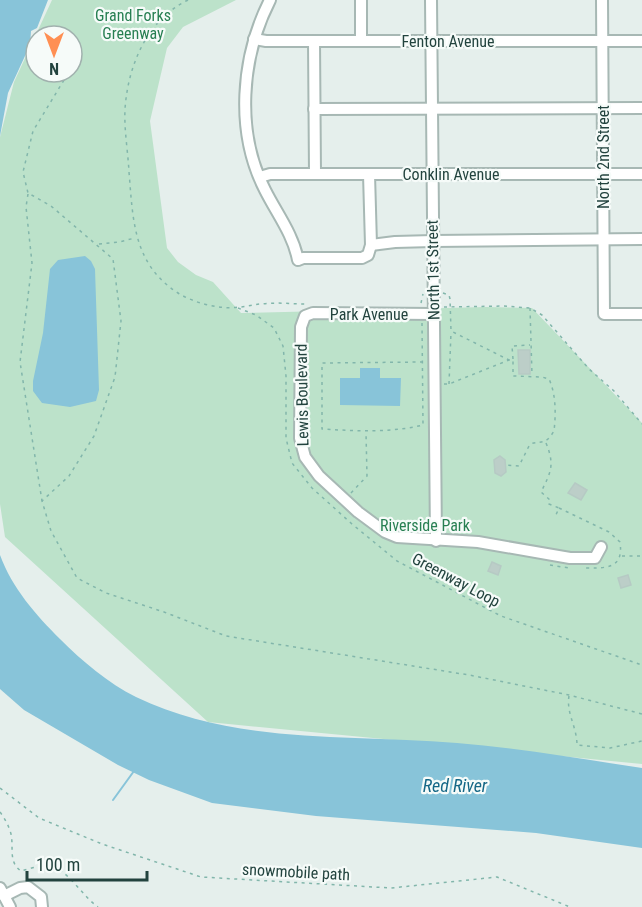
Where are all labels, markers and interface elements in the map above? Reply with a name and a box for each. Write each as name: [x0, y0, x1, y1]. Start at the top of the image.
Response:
park label: Grand Forks Greenway: [95, 6, 171, 43]
north arrow: [24, 24, 84, 84]
street label: Fenton Avenue: [402, 32, 494, 51]
text: N: [49, 59, 59, 78]
street label: North 2nd Street: [594, 105, 613, 209]
street label: Conklin Avenue: [403, 165, 499, 184]
street label: North 1st Street: [423, 219, 443, 320]
street label: Park Avenue: [330, 305, 408, 324]
street label: Lewis Boulevard: [292, 343, 312, 447]
park label: Riverside Park: [380, 516, 471, 535]
street label: Greenway Loop: [409, 549, 503, 611]
water label: Red River: [423, 775, 488, 796]
scale bar: [27, 844, 147, 882]
text: 100 m: [36, 854, 80, 875]
street label: snowmobile path: [242, 860, 350, 884]

